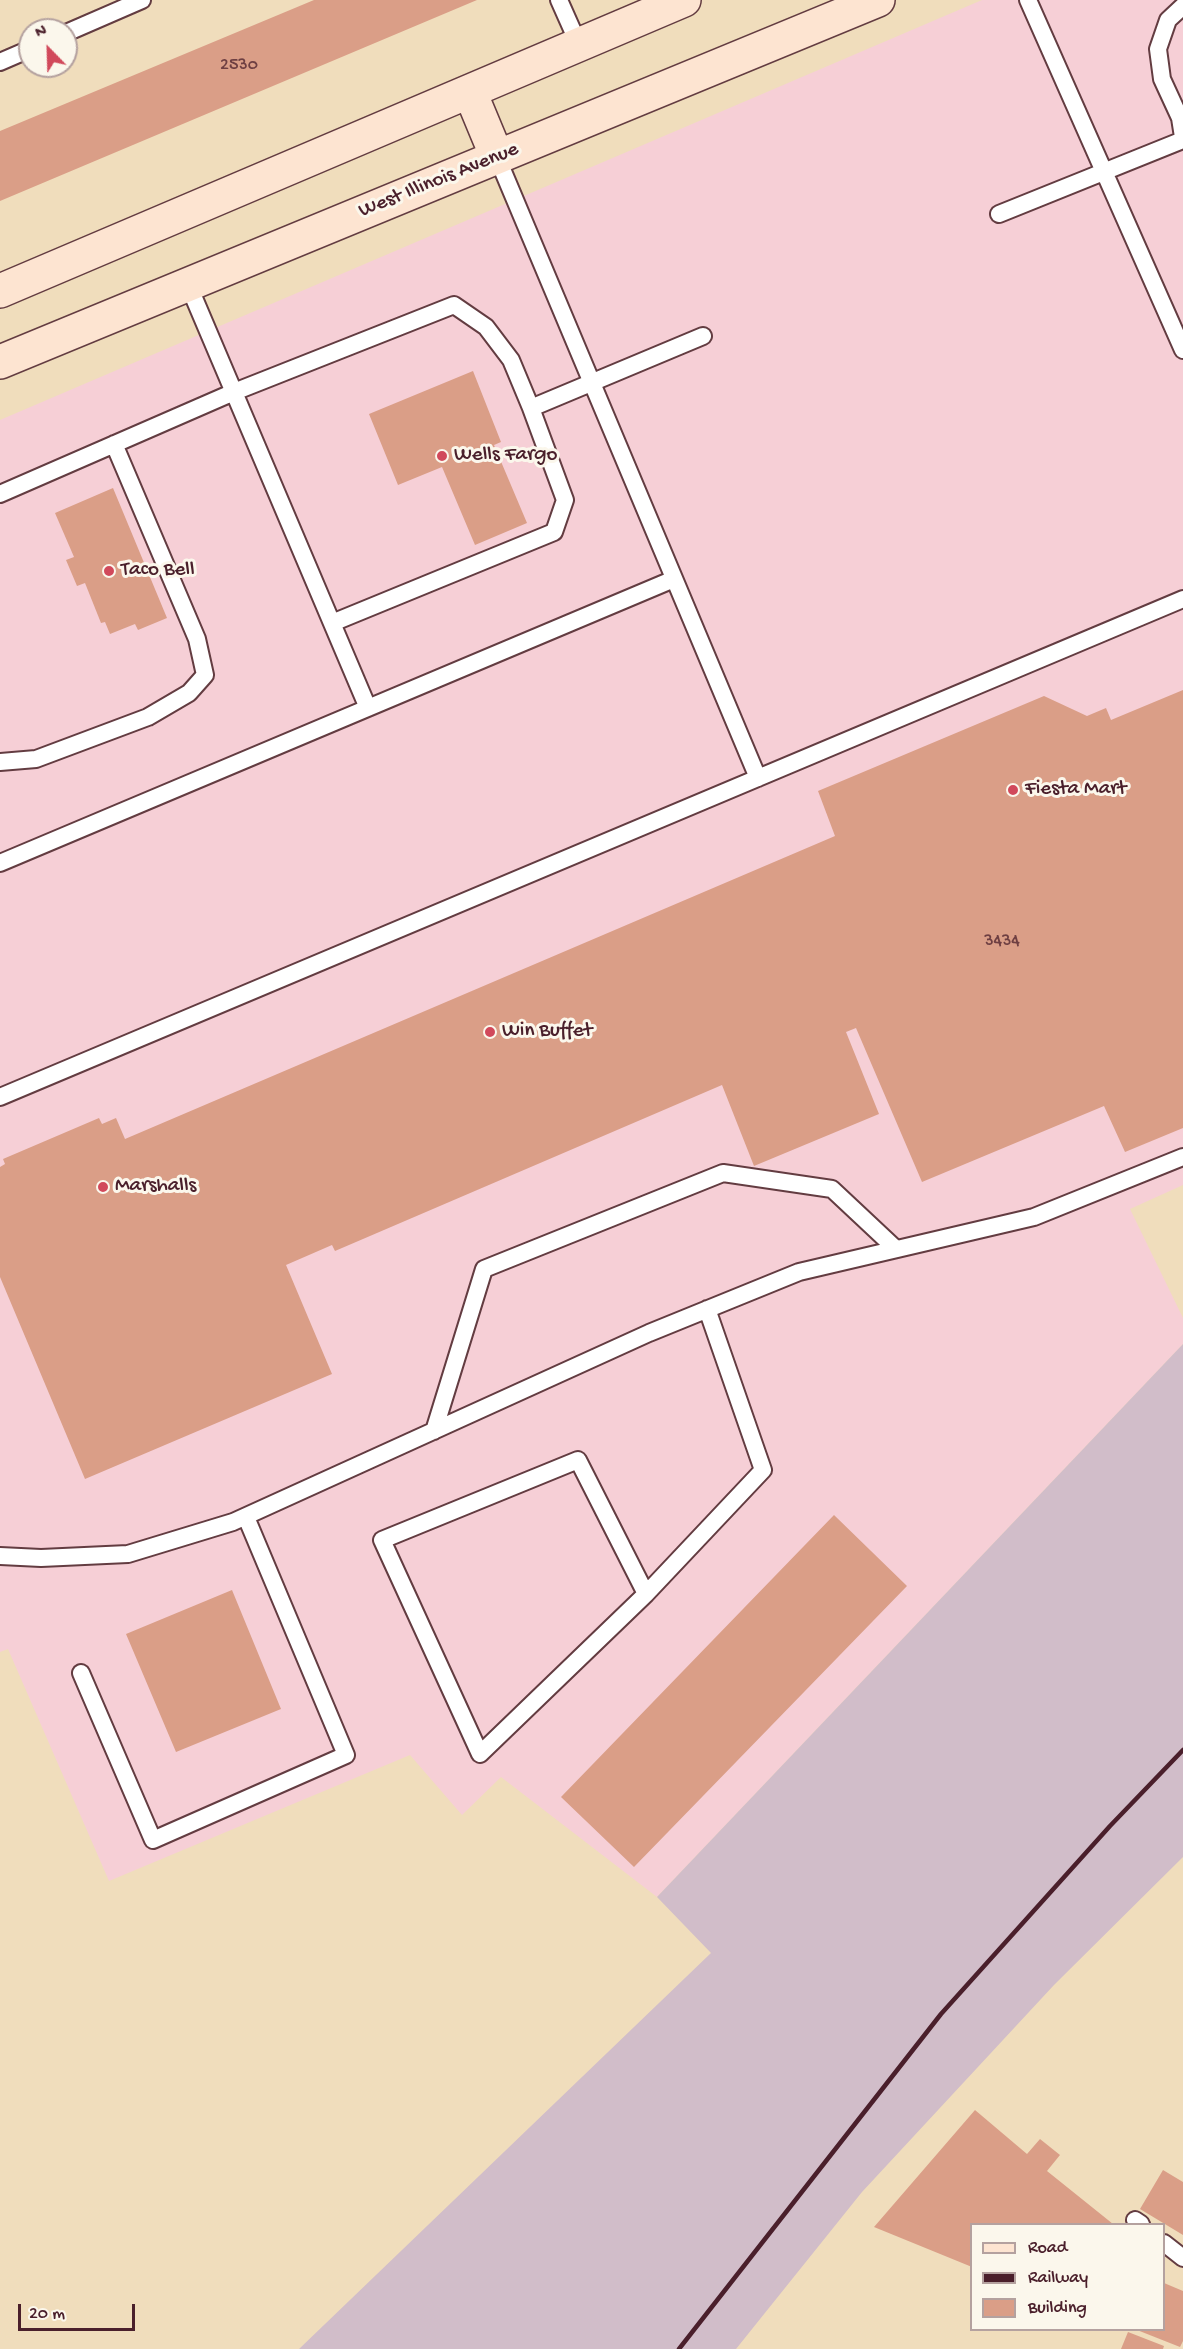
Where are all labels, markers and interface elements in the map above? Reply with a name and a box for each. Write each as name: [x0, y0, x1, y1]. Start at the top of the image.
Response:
north arrow: [18, 18, 78, 78]
text: N: [33, 22, 50, 44]
house number: 2530: [220, 55, 258, 77]
street label: West Illinois Avenue: [355, 137, 523, 225]
place label: Wells Fargo: [454, 443, 557, 469]
marker: Wells Fargo: [435, 449, 449, 463]
place label: Taco Bell: [121, 558, 195, 584]
marker: Taco Bell: [102, 564, 116, 578]
place label: Fiesta Mart: [1025, 777, 1126, 803]
marker: Fiesta Mart: [1006, 783, 1020, 797]
house number: 3434: [984, 931, 1020, 953]
place label: Win Buffet: [502, 1019, 592, 1045]
marker: Win Buffet: [483, 1025, 497, 1039]
place label: Marshalls: [115, 1174, 196, 1200]
marker: Marshalls: [96, 1180, 110, 1194]
legend: [970, 2223, 1165, 2331]
text: Road: [1028, 2238, 1067, 2259]
text: Railway: [1028, 2268, 1088, 2289]
scale bar: [21, 2292, 138, 2330]
text: Building: [1028, 2298, 1087, 2319]
text: 20 m: [29, 2304, 65, 2325]

